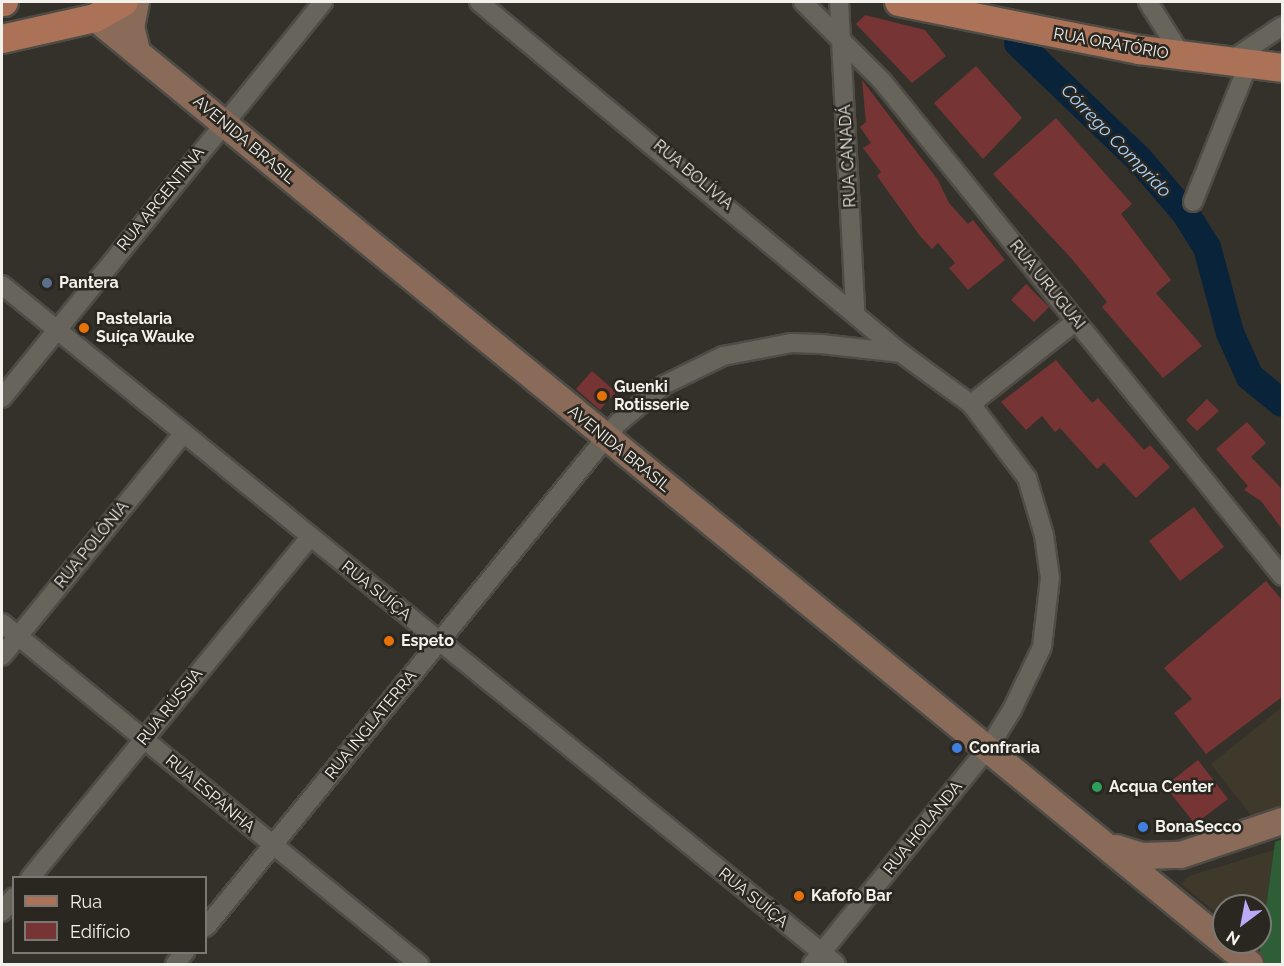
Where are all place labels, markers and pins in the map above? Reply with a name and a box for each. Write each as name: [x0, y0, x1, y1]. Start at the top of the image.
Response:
place label: Pantera: [59, 273, 119, 293]
marker: Pantera: [40, 276, 54, 290]
place label: Pastelaria Suíça Wauke: [96, 309, 195, 347]
marker: Pastelaria Suíça Wauke: [77, 321, 91, 335]
place label: Guenki Rotisserie: [614, 377, 689, 415]
marker: Guenki Rotisserie: [595, 389, 609, 403]
place label: Espeto: [401, 631, 454, 651]
marker: Espeto: [382, 634, 396, 648]
place label: Confraria: [969, 738, 1040, 758]
marker: Confraria: [950, 741, 964, 755]
place label: Acqua Center: [1109, 777, 1213, 797]
marker: Acqua Center: [1090, 780, 1104, 794]
place label: BonaSecco: [1155, 817, 1241, 837]
marker: BonaSecco: [1136, 820, 1150, 834]
place label: Kafofo Bar: [811, 886, 892, 906]
marker: Kafofo Bar: [792, 889, 806, 903]

